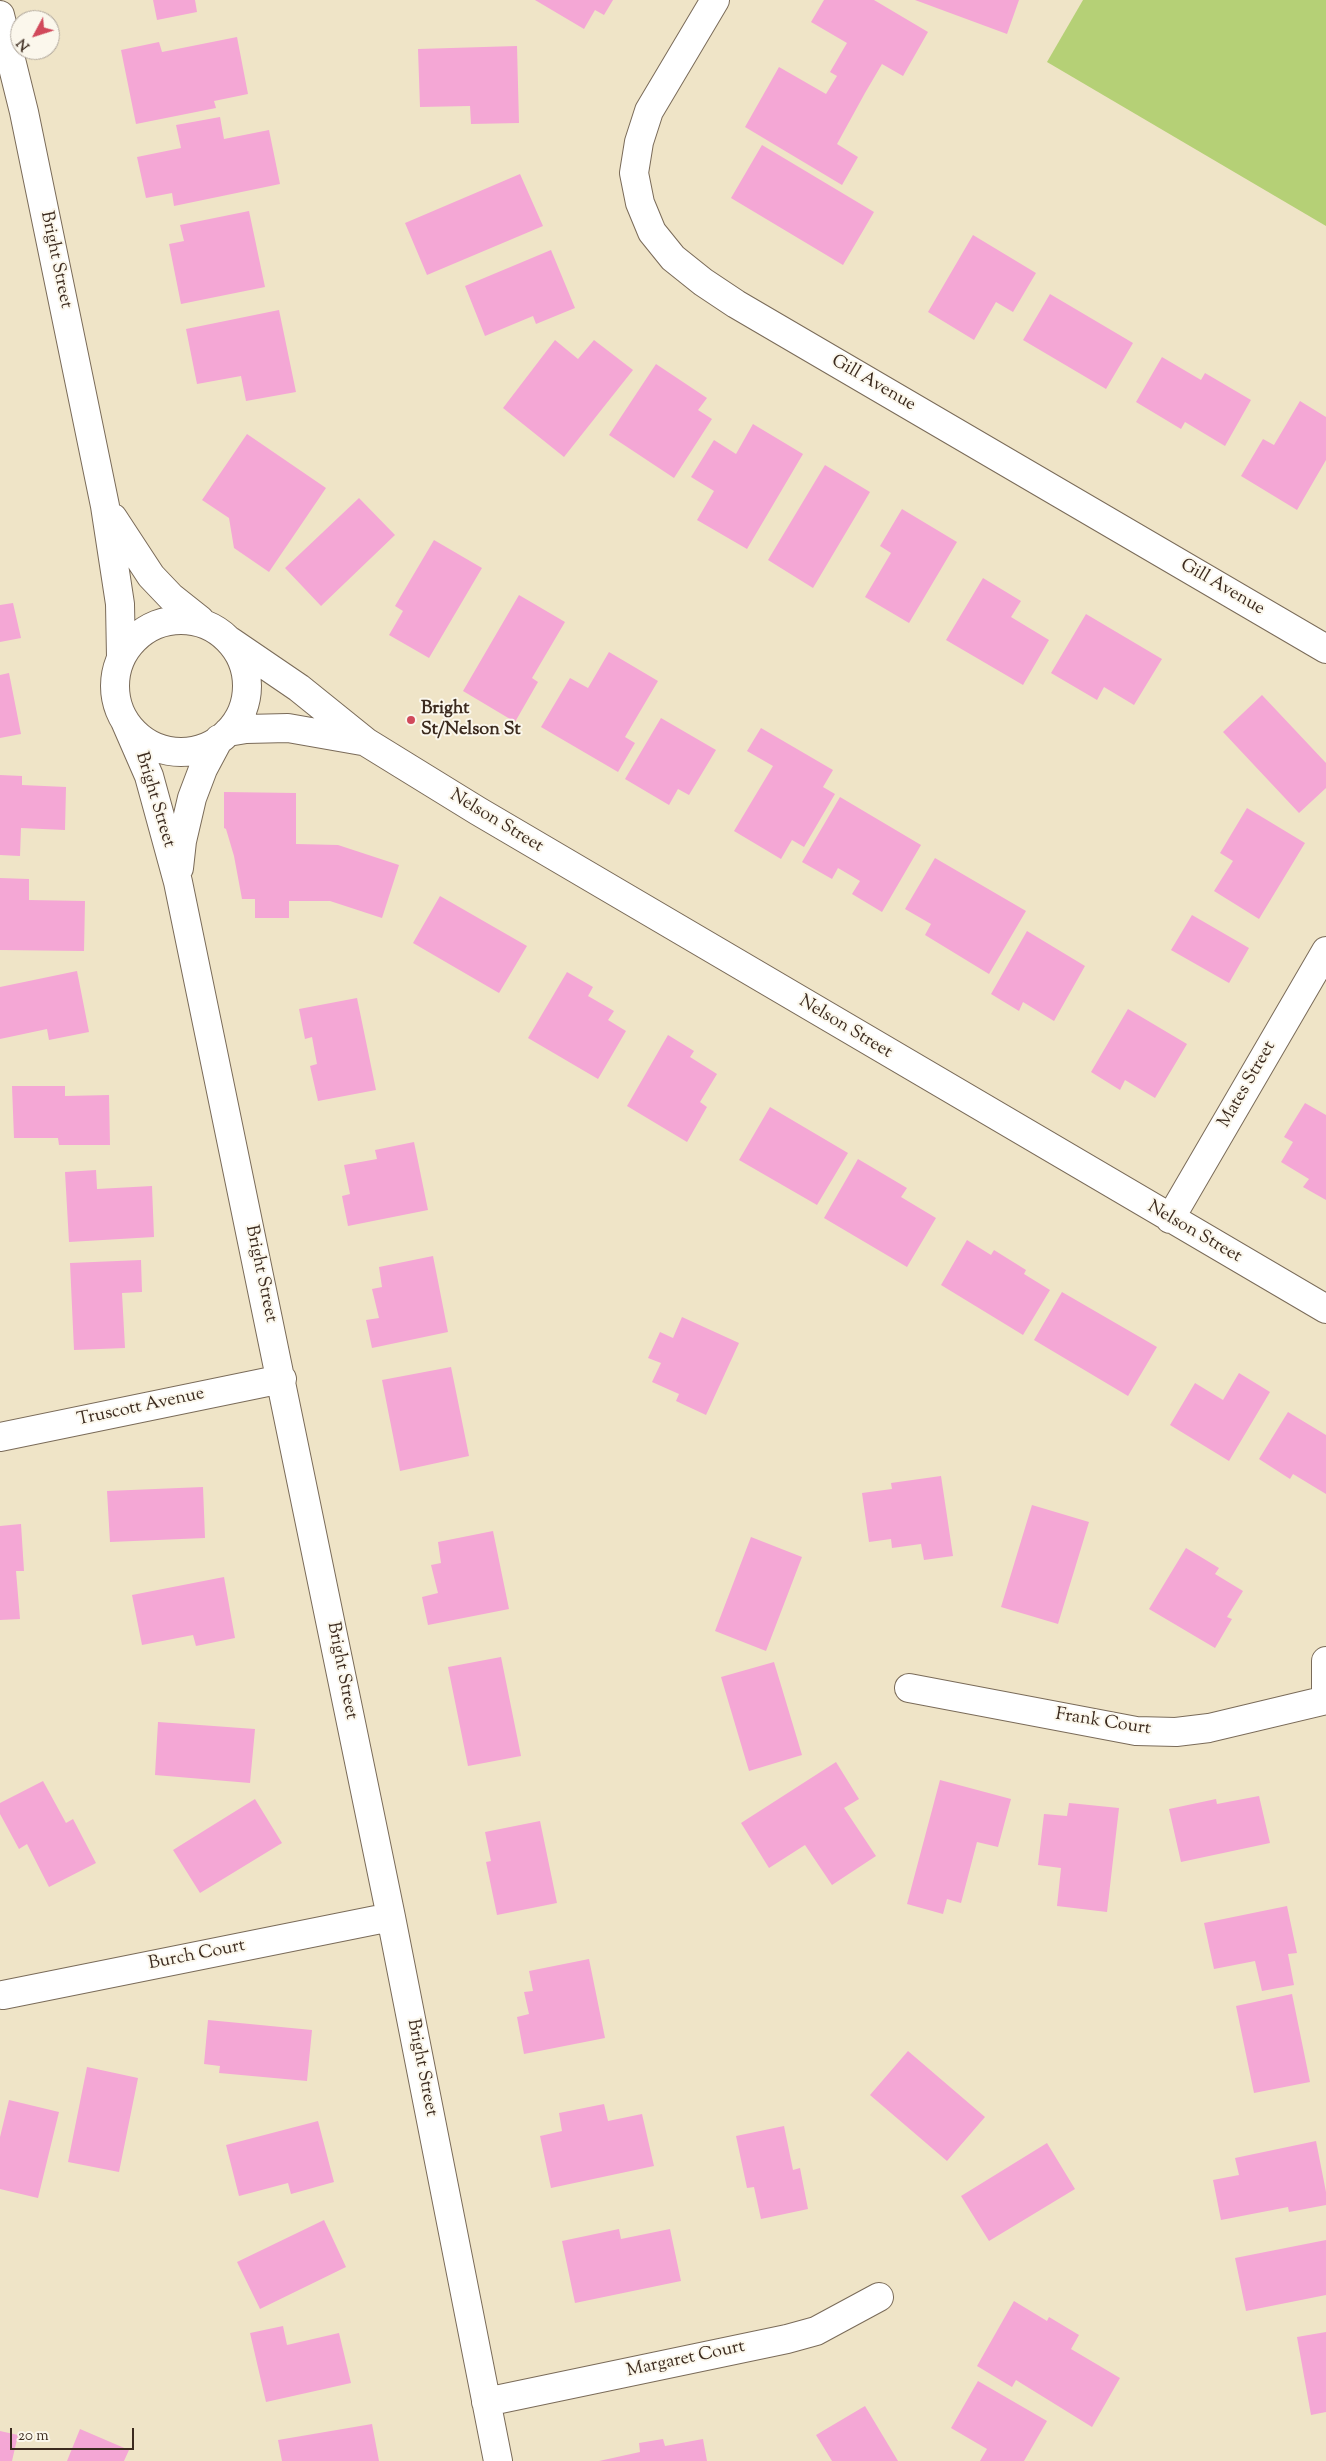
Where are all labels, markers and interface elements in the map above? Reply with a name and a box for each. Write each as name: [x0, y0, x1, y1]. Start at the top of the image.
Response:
north arrow: [10, 10, 60, 60]
text: N: [13, 33, 36, 55]
street label: Bright Street: [34, 209, 76, 311]
street label: Gill Avenue: [827, 351, 919, 417]
street label: Gill Avenue: [1176, 555, 1268, 621]
place label: Bright St/Nelson St: [421, 699, 521, 742]
marker: Bright St/Nelson St: [405, 714, 417, 726]
street label: Bright Street: [129, 750, 179, 850]
street label: Nelson Street: [445, 786, 547, 858]
street label: Nelson Street: [794, 992, 896, 1064]
street label: Mates Street: [1214, 1038, 1282, 1132]
street label: Nelson Street: [1143, 1197, 1245, 1269]
street label: Bright Street: [239, 1223, 281, 1325]
street label: Truscott Avenue: [75, 1384, 207, 1432]
street label: Bright Street: [321, 1620, 361, 1722]
street label: Frank Court: [1054, 1705, 1152, 1741]
street label: Burch Court: [147, 1936, 247, 1976]
street label: Bright Street: [401, 2017, 441, 2119]
street label: Margaret Court: [625, 2337, 747, 2383]
scale bar: [12, 2418, 136, 2450]
text: 20 m: [18, 2426, 49, 2447]

